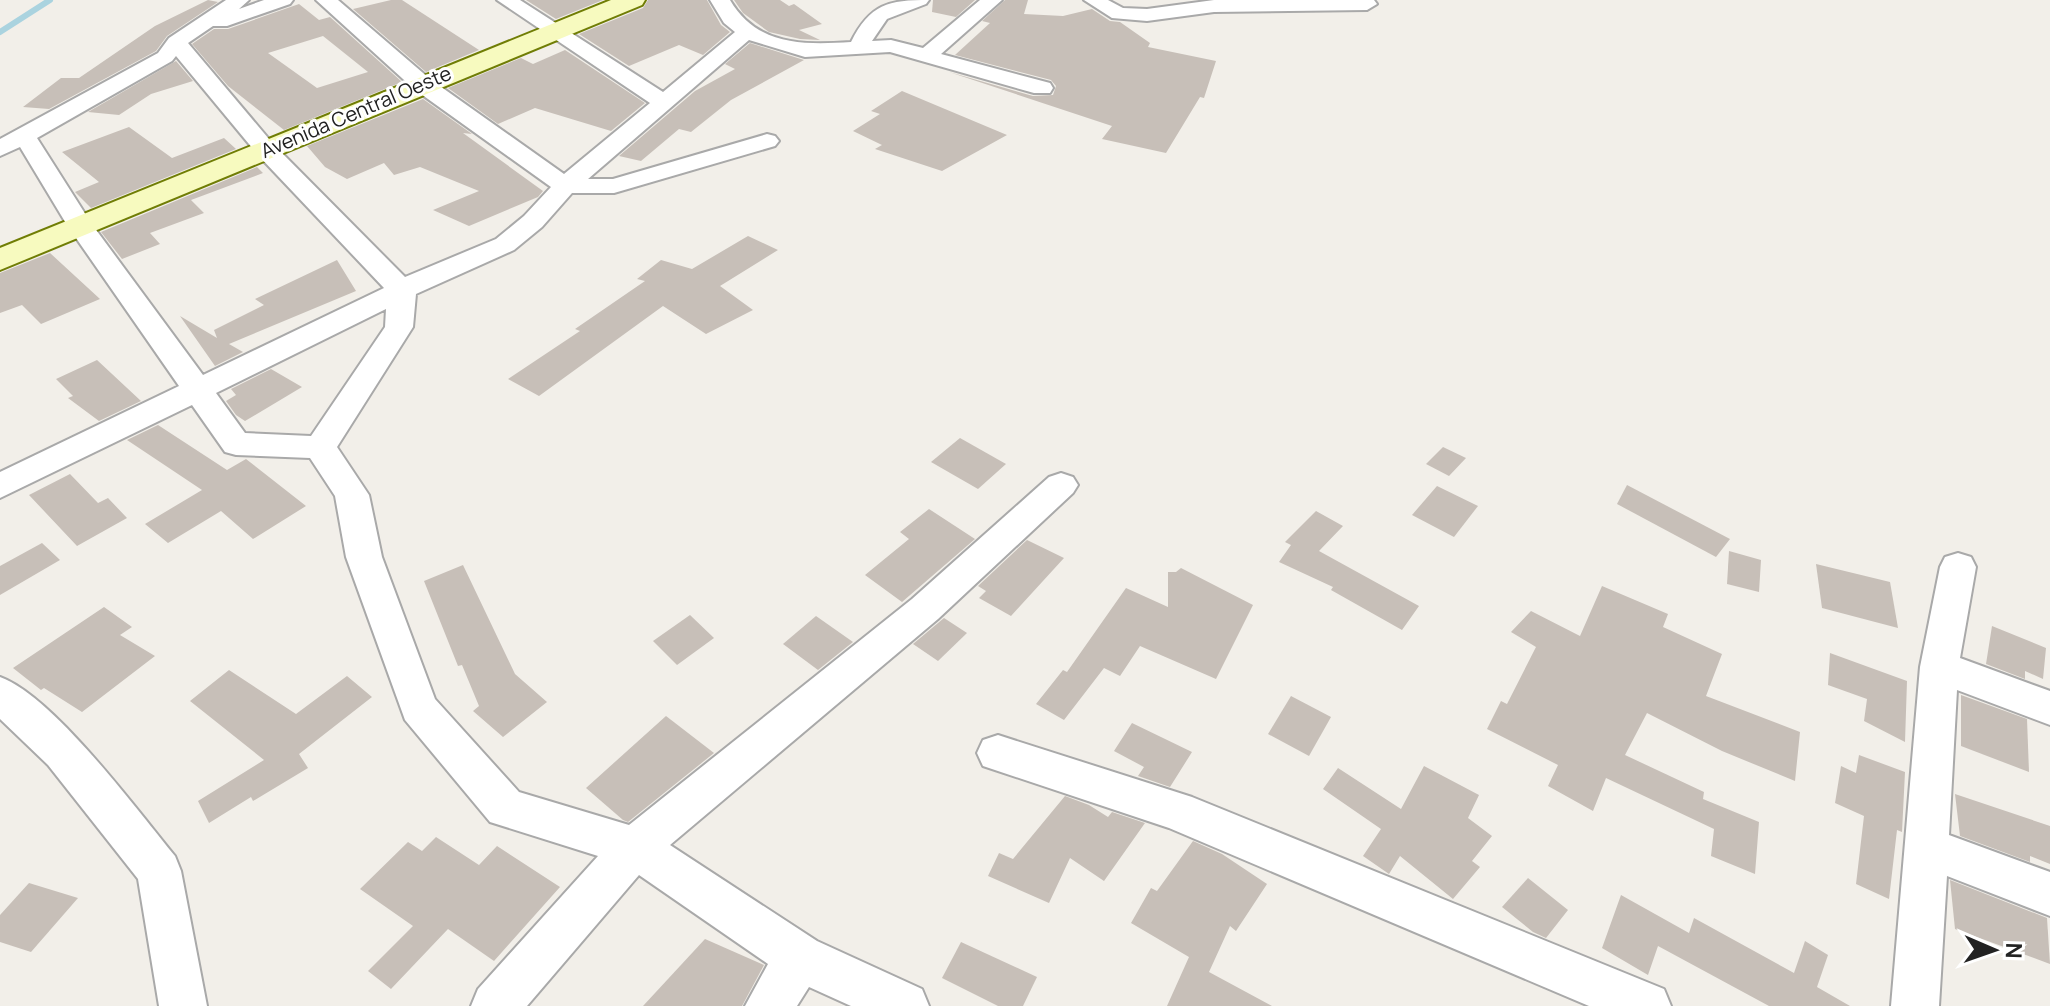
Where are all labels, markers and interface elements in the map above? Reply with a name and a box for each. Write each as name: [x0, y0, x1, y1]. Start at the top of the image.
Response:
street label: Avenida Central Oeste: [256, 59, 455, 164]
north arrow: [1954, 910, 2034, 990]
text: N: [1999, 942, 2029, 959]

